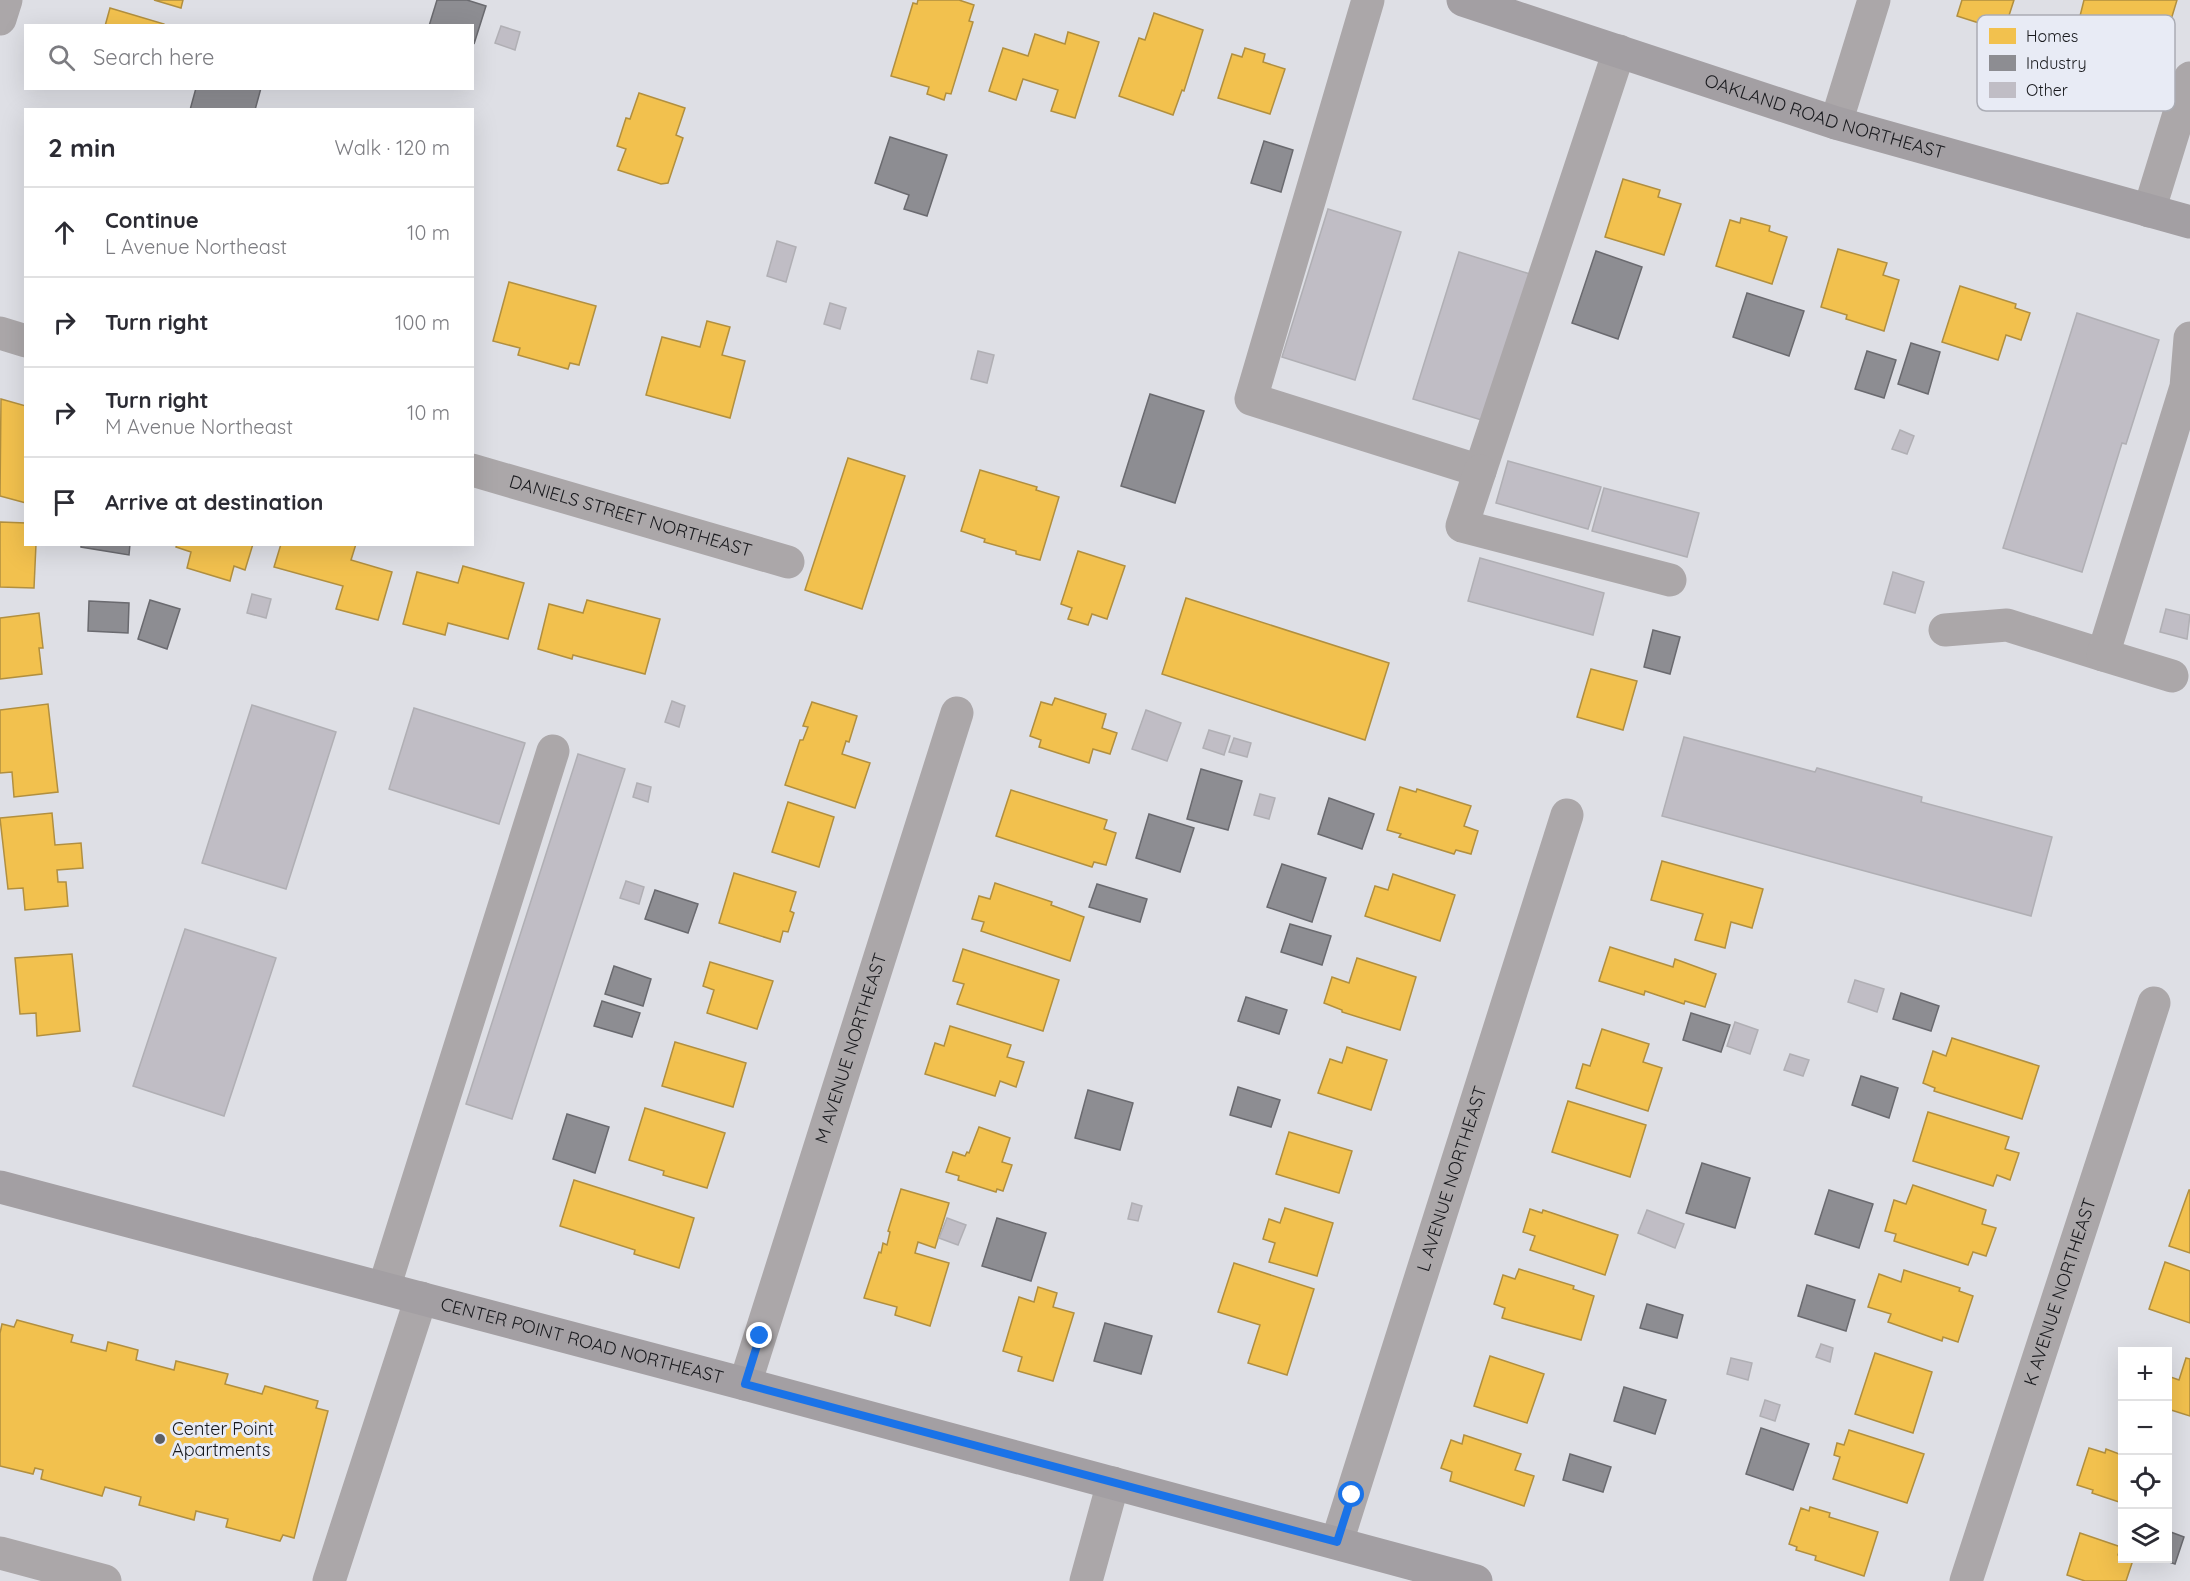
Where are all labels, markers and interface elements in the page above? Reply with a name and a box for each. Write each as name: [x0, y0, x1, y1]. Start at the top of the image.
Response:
legend: [1977, 15, 2175, 111]
search box: [24, 24, 474, 90]
text: Homes: [2026, 26, 2078, 46]
icon: search: [45, 41, 78, 74]
text: Search here: [93, 43, 214, 71]
text: Industry: [2026, 53, 2086, 73]
street label: OAKLAND ROAD NORTHEAST: [1702, 68, 1948, 164]
text: Other: [2026, 80, 2068, 100]
text: 2 min: [48, 131, 116, 164]
text: Walk · 120 m: [335, 135, 450, 160]
text: Continue: [105, 206, 199, 234]
icon: ahead: [48, 216, 81, 249]
text: 10 m: [407, 220, 450, 245]
text: L Avenue Northeast: [105, 234, 287, 259]
icon: right: [48, 306, 81, 339]
text: Turn right: [105, 308, 209, 336]
text: 100 m: [395, 310, 450, 335]
text: Turn right: [105, 386, 209, 414]
icon: right: [48, 396, 81, 429]
text: 10 m: [407, 400, 450, 425]
text: M Avenue Northeast: [105, 414, 293, 439]
street label: DANIELS STREET NORTHEAST: [506, 469, 755, 562]
icon: arrive: [48, 486, 81, 519]
text: Arrive at destination: [105, 488, 323, 516]
street label: M AVENUE NORTHEAST: [810, 950, 891, 1146]
street label: L AVENUE NORTHEAST: [1411, 1083, 1492, 1274]
street label: K AVENUE NORTHEAST: [2018, 1195, 2101, 1388]
street label: CENTER POINT ROAD NORTHEAST: [438, 1292, 726, 1389]
route end: [746, 1322, 772, 1348]
map controls: [2118, 1347, 2172, 1563]
button: +: [2118, 1347, 2172, 1401]
button: −: [2118, 1401, 2172, 1455]
place label: Center Point Apartments: [172, 1417, 274, 1461]
marker: Center Point Apartments: [153, 1432, 167, 1446]
button: locate: [2118, 1455, 2172, 1509]
route start: [1338, 1481, 1364, 1507]
button: layers: [2118, 1509, 2172, 1563]

